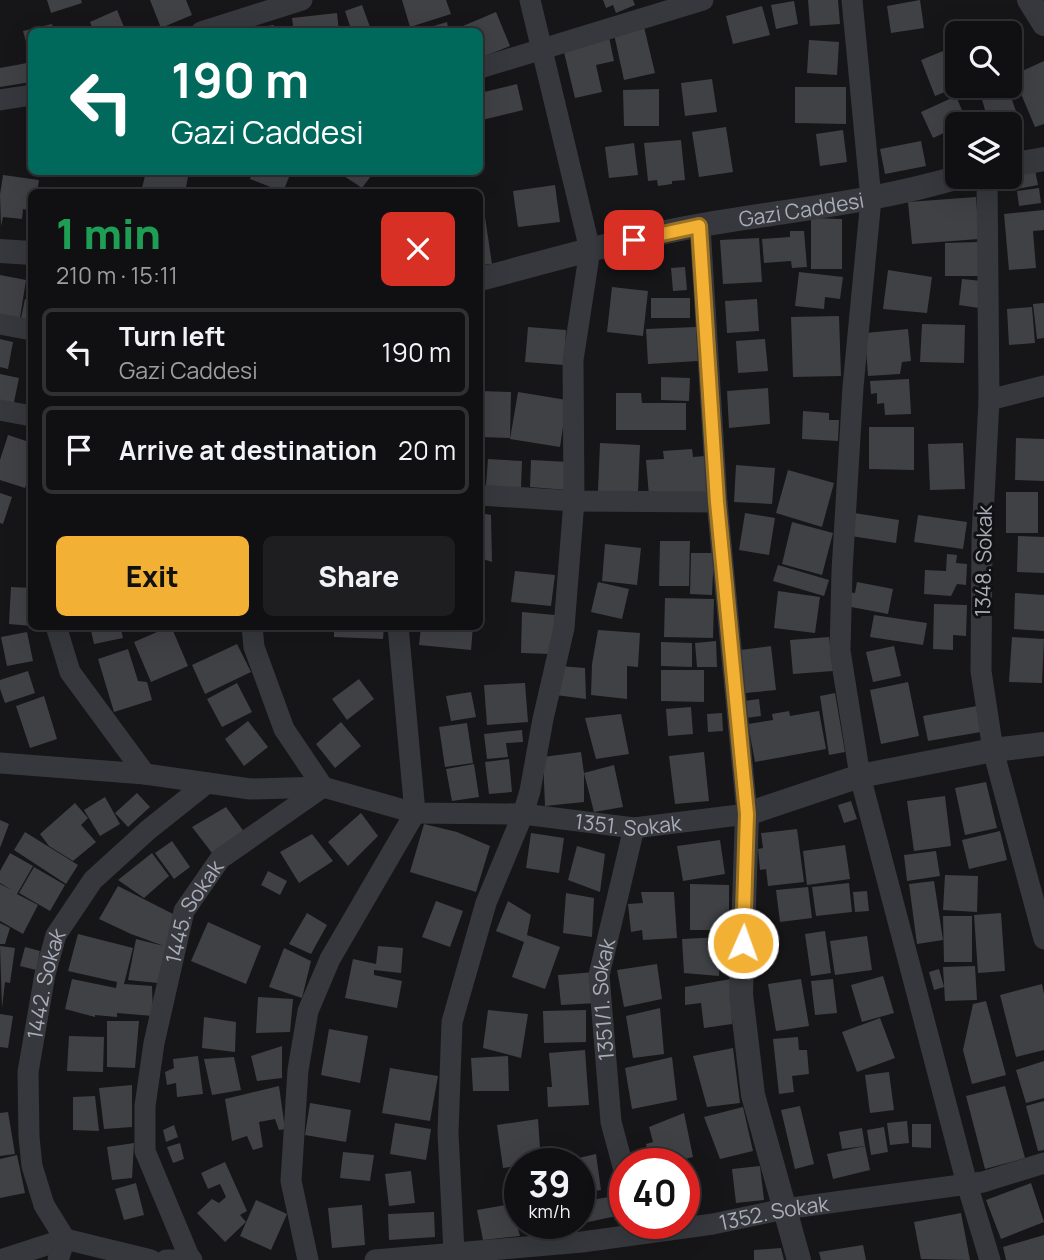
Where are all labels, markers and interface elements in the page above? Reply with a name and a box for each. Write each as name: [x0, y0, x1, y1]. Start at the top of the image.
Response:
map controls: [945, 21, 1022, 189]
button: search: [945, 21, 1022, 98]
text: 190 m: [171, 46, 309, 113]
icon: left: [56, 56, 147, 147]
text: Gazi Caddesi: [171, 110, 364, 154]
button: layers: [945, 112, 1022, 189]
street label: Gazi Caddesi: [737, 185, 866, 233]
text: 1 min: [56, 204, 161, 262]
pin: [604, 210, 664, 270]
button: close: [381, 212, 455, 286]
icon: arrive: [615, 221, 653, 259]
text: 210 m · 15:11: [56, 259, 178, 291]
text: Turn left: [119, 318, 226, 354]
icon: left: [60, 333, 98, 371]
text: 190 m: [382, 334, 451, 370]
text: Gazi Caddesi: [119, 354, 258, 386]
icon: arrive: [60, 431, 98, 469]
text: Arrive at destination: [119, 432, 377, 468]
text: 20 m: [398, 432, 456, 468]
street label: 1348. Sokak: [968, 504, 998, 617]
button: Exit: [56, 536, 249, 616]
button: Share: [263, 536, 455, 616]
street label: 1351. Sokak: [573, 807, 683, 842]
street label: 1445. Sokak: [159, 854, 230, 966]
position arrow: [706, 906, 780, 980]
street label: 1442. Sokak: [20, 922, 71, 1041]
street label: 1351/1. Sokak: [585, 935, 621, 1062]
speed limit sign: 40: [609, 1148, 700, 1239]
text: 39: [528, 1160, 571, 1208]
street label: 1352. Sokak: [717, 1189, 831, 1236]
text: km/h: [529, 1199, 570, 1223]

